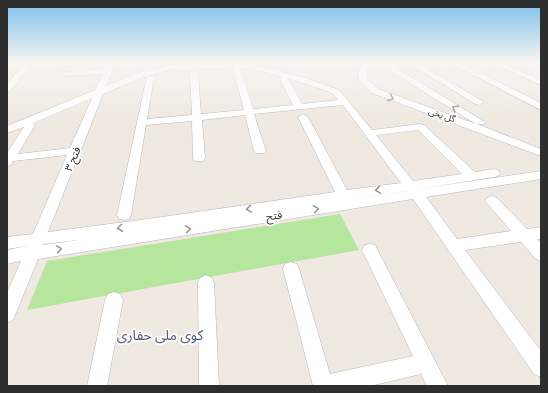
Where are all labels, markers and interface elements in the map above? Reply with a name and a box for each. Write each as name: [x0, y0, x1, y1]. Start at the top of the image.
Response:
one-way arrow: [388, 93, 395, 101]
one-way arrow: [452, 105, 459, 112]
street label: گل یخی: [427, 106, 457, 124]
street label: فتح ۳: [62, 145, 85, 173]
one-way arrow: [374, 185, 381, 194]
one-way arrow: [246, 204, 252, 213]
one-way arrow: [313, 206, 319, 214]
street label: فتح: [265, 208, 283, 225]
one-way arrow: [117, 224, 123, 233]
one-way arrow: [185, 225, 191, 234]
one-way arrow: [56, 245, 62, 254]
district label: کوی ملی حفاری: [117, 327, 203, 344]

